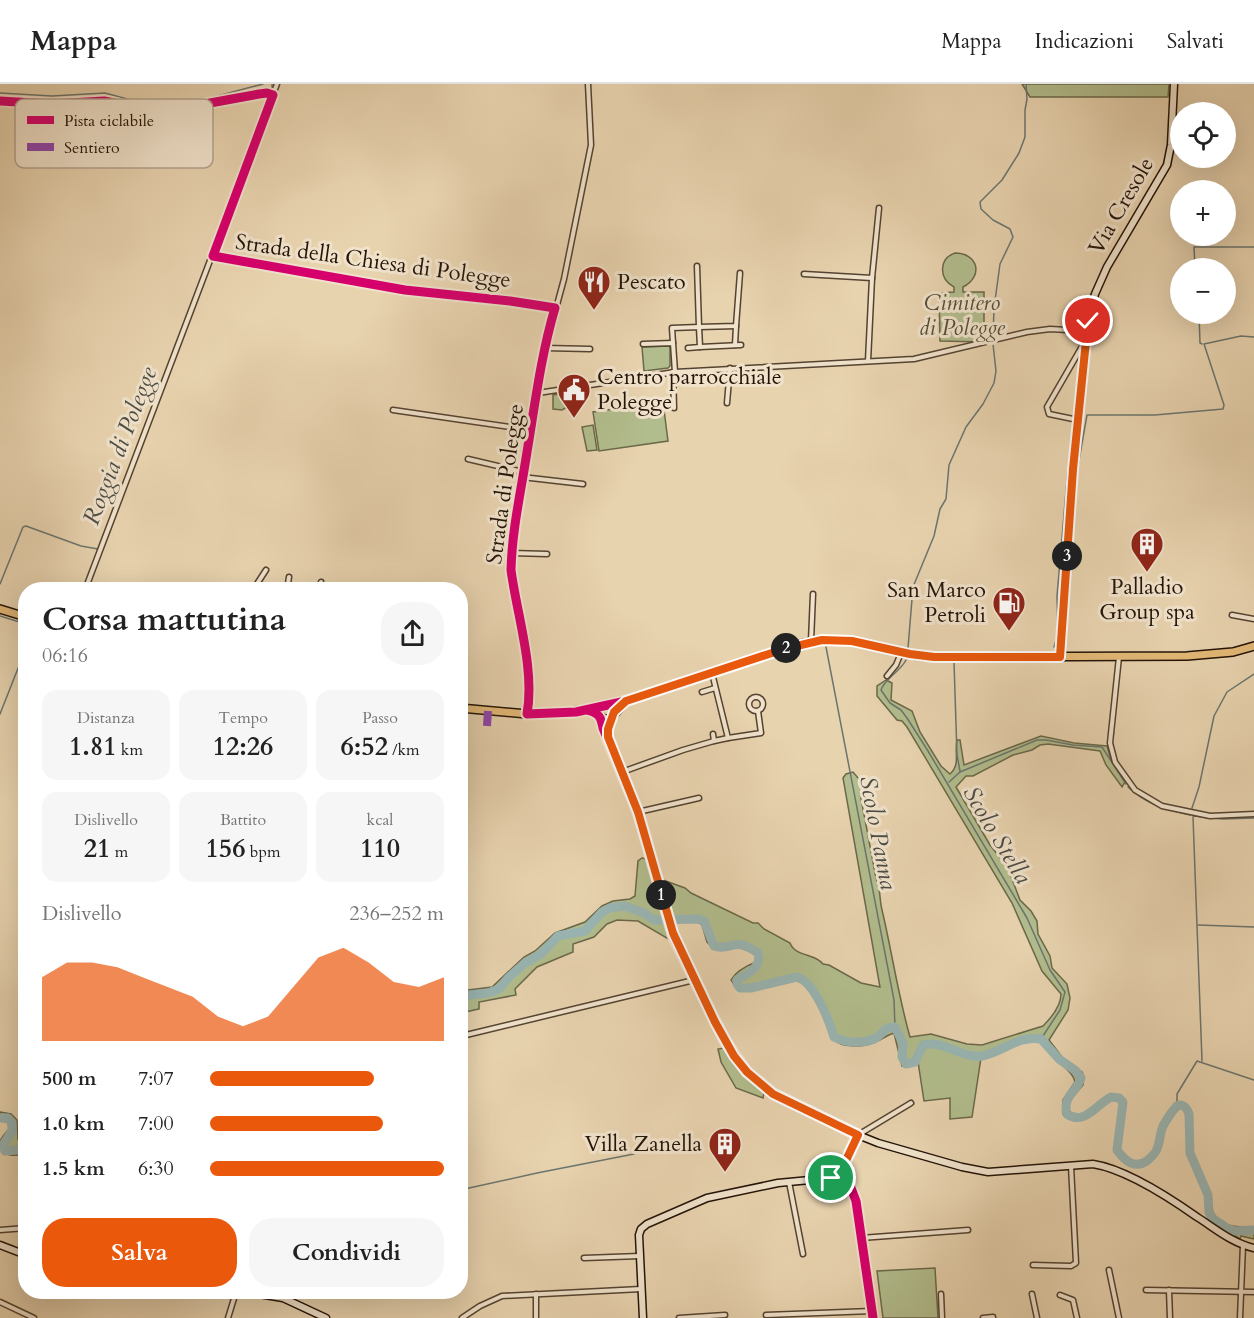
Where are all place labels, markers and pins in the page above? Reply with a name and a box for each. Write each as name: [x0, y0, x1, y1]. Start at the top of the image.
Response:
restaurant icon: Pescato: [576, 264, 612, 311]
place label: Pescato: [617, 267, 686, 297]
pin: [1062, 295, 1113, 346]
place label: Centro parrocchiale Polegge: [597, 362, 782, 417]
public building icon: Centro parrocchiale Polegge: [556, 372, 592, 419]
building icon: Palladio Group spa: [1129, 526, 1165, 573]
pin: 3: [1052, 541, 1082, 571]
place label: Palladio Group spa: [1099, 572, 1195, 627]
place label: San Marco Petroli: [887, 575, 986, 630]
fuel station icon: San Marco Petroli: [991, 585, 1027, 632]
pin: 2: [771, 633, 801, 663]
pin: 1: [646, 880, 676, 910]
building icon: Villa Zanella: [707, 1126, 743, 1173]
place label: Villa Zanella: [585, 1129, 702, 1159]
pin: [805, 1152, 856, 1203]

